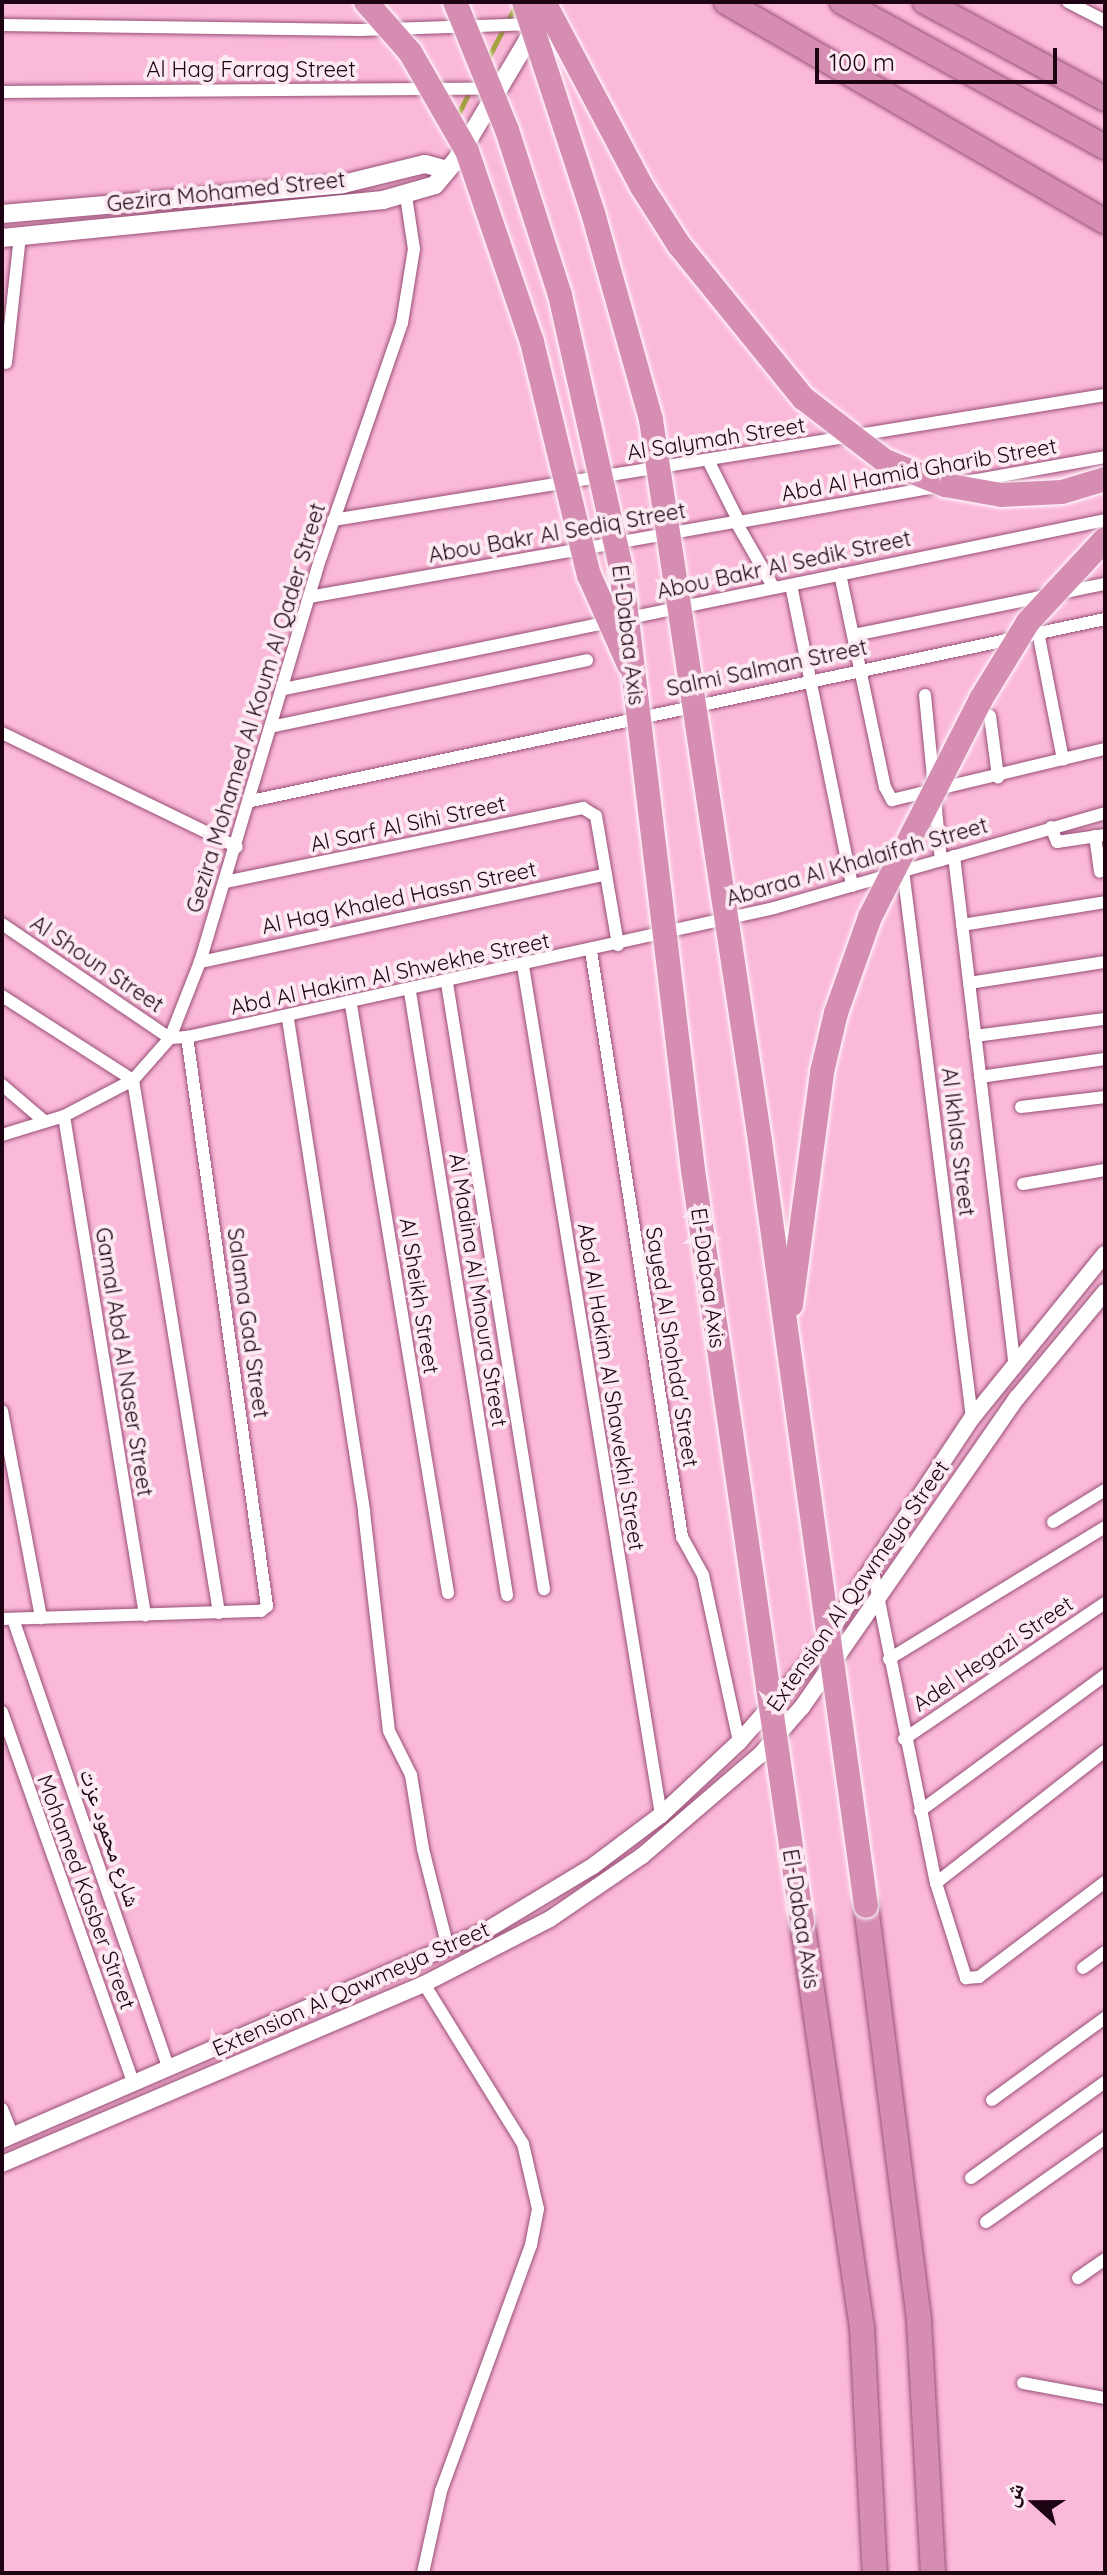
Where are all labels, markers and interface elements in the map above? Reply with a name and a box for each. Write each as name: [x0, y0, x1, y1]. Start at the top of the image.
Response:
scale bar: [819, 32, 1061, 82]
text: 100 m: [829, 47, 895, 77]
street label: Al Hag Farrag Street: [146, 57, 356, 83]
street label: Gezira Mohamed Street: [105, 166, 347, 218]
street label: Al Salymah Street: [625, 412, 807, 466]
street label: Abd Al Hamid Gharib Street: [779, 433, 1059, 507]
street label: Abou Bakr Al Sediq Street: [426, 497, 688, 569]
street label: Gezira Mohamed Al Koum Al Qader Street: [181, 500, 331, 916]
street label: Abou Bakr Al Sedik Street: [654, 525, 914, 605]
street label: El-Dabaa Axis: [606, 563, 650, 707]
street label: Salmi Salman Street: [664, 634, 870, 702]
street label: Al Sarf Al Sihi Street: [308, 790, 508, 858]
street label: Abaraa Al Khalaifah Street: [723, 812, 991, 912]
street label: Al Hag Khaled Hassn Street: [259, 856, 539, 940]
street label: Al Shoun Street: [25, 910, 169, 1018]
street label: Abd Al Hakim Al Shwekhe Street: [228, 927, 552, 1021]
street label: Al Ikhlas Street: [936, 1066, 980, 1218]
street label: Al Madina Al Mnoura Street: [443, 1151, 513, 1429]
street label: El-Dabaa Axis: [685, 1206, 731, 1350]
street label: Al Sheikh Street: [394, 1216, 444, 1376]
street label: Abd Al Hakim Al Shawekhi Street: [572, 1221, 650, 1553]
street label: Gamal Abd Al Naser Street: [90, 1225, 158, 1499]
street label: Sayed Al Shohda' Street: [640, 1225, 704, 1469]
street label: Salama Gad Street: [222, 1226, 274, 1420]
street label: Extension Al Qawmeya Street: [761, 1455, 955, 1717]
street label: Adel Hegazi Street: [908, 1591, 1078, 1717]
street label: شارع محمود عزت: [74, 1766, 146, 1910]
street label: Mohamed Kasber Street: [31, 1771, 141, 2013]
street label: El-Dabaa Axis: [777, 1847, 825, 1991]
street label: Extension Al Qawmeya Street: [209, 1916, 493, 2062]
north arrow: [995, 2463, 1075, 2543]
text: ش: [995, 2478, 1030, 2510]

